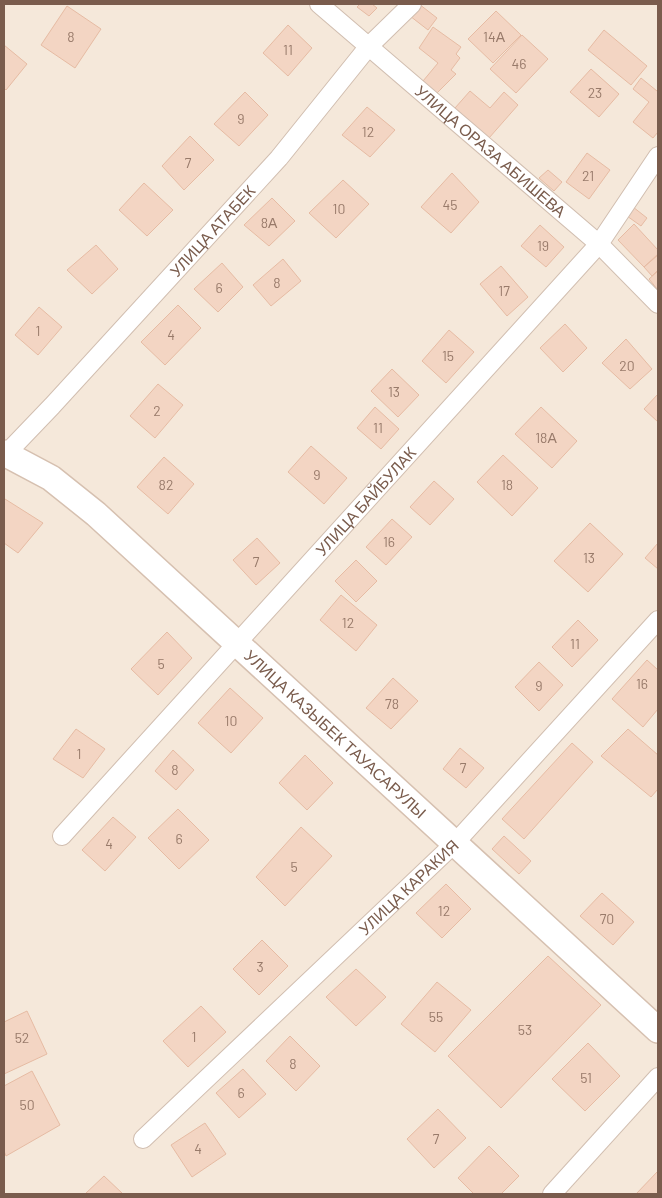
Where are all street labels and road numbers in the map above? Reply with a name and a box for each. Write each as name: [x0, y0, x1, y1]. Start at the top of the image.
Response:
street label: УЛИЦА ОРАЗА АБИШЕВА: [412, 81, 570, 221]
street label: УЛИЦА АТАБЕК: [165, 180, 259, 280]
street label: УЛИЦА БАЙБУЛАК: [311, 442, 420, 559]
street label: УЛИЦА КАЗЫБЕК ТАУАСАРУЛЫ: [241, 645, 431, 822]
street label: УЛИЦА КАРАКИЯ: [354, 835, 462, 938]

